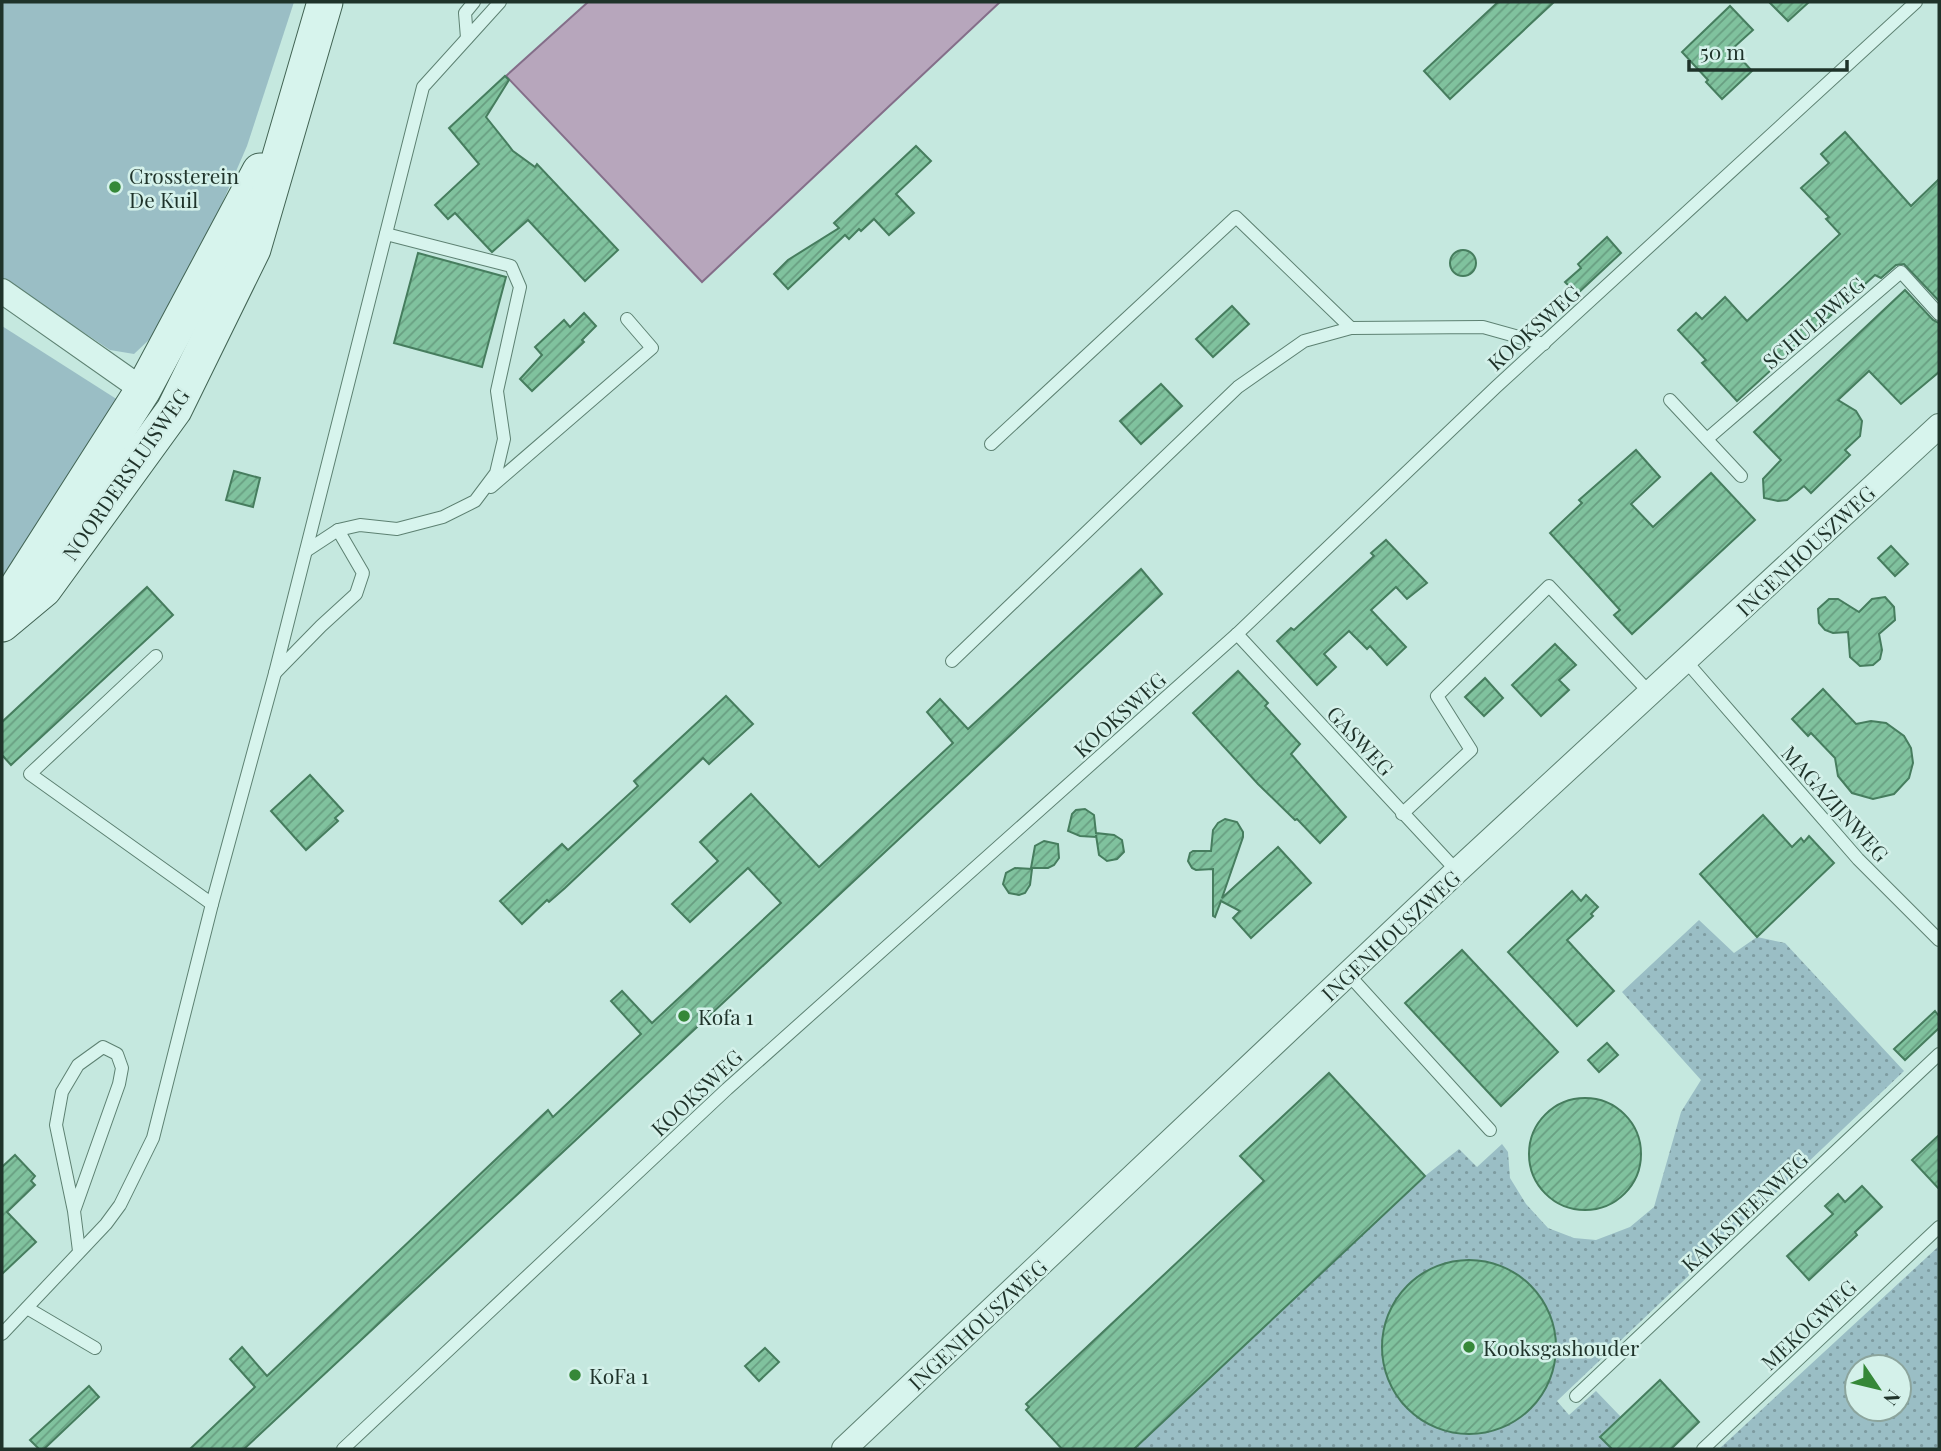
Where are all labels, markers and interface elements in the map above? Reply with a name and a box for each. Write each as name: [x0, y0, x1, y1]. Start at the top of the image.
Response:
scale bar: [1689, 28, 1846, 72]
text: 50 m: [1700, 37, 1746, 65]
place label: Crossterein De Kuil: [129, 161, 239, 213]
marker: Crossterein De Kuil: [107, 179, 123, 195]
street label: SCHULPWEG: [1756, 270, 1870, 374]
street label: KOOKSWEG: [1481, 278, 1585, 376]
street label: NOORDERSLUISWEG: [55, 382, 195, 565]
street label: INGENHOUSZWEG: [1730, 478, 1881, 622]
street label: KOOKSWEG: [1067, 665, 1171, 763]
street label: GASWEG: [1321, 699, 1401, 781]
street label: MAGAZIJNWEG: [1776, 739, 1896, 867]
street label: INGENHOUSZWEG: [1315, 863, 1466, 1007]
place label: Kofa 1: [698, 1002, 754, 1030]
marker: Kofa 1: [676, 1008, 692, 1024]
street label: KOOKSWEG: [644, 1042, 748, 1142]
street label: KALKSTEENWEG: [1674, 1145, 1814, 1277]
street label: INGENHOUSZWEG: [902, 1252, 1053, 1396]
street label: MEKOGWEG: [1754, 1272, 1862, 1375]
place label: Kooksgashouder: [1483, 1333, 1640, 1361]
marker: Kooksgashouder: [1461, 1339, 1477, 1355]
north arrow: [1843, 1353, 1913, 1423]
place label: KoFa 1: [589, 1361, 649, 1389]
marker: KoFa 1: [567, 1367, 583, 1383]
text: N: [1878, 1385, 1907, 1412]

